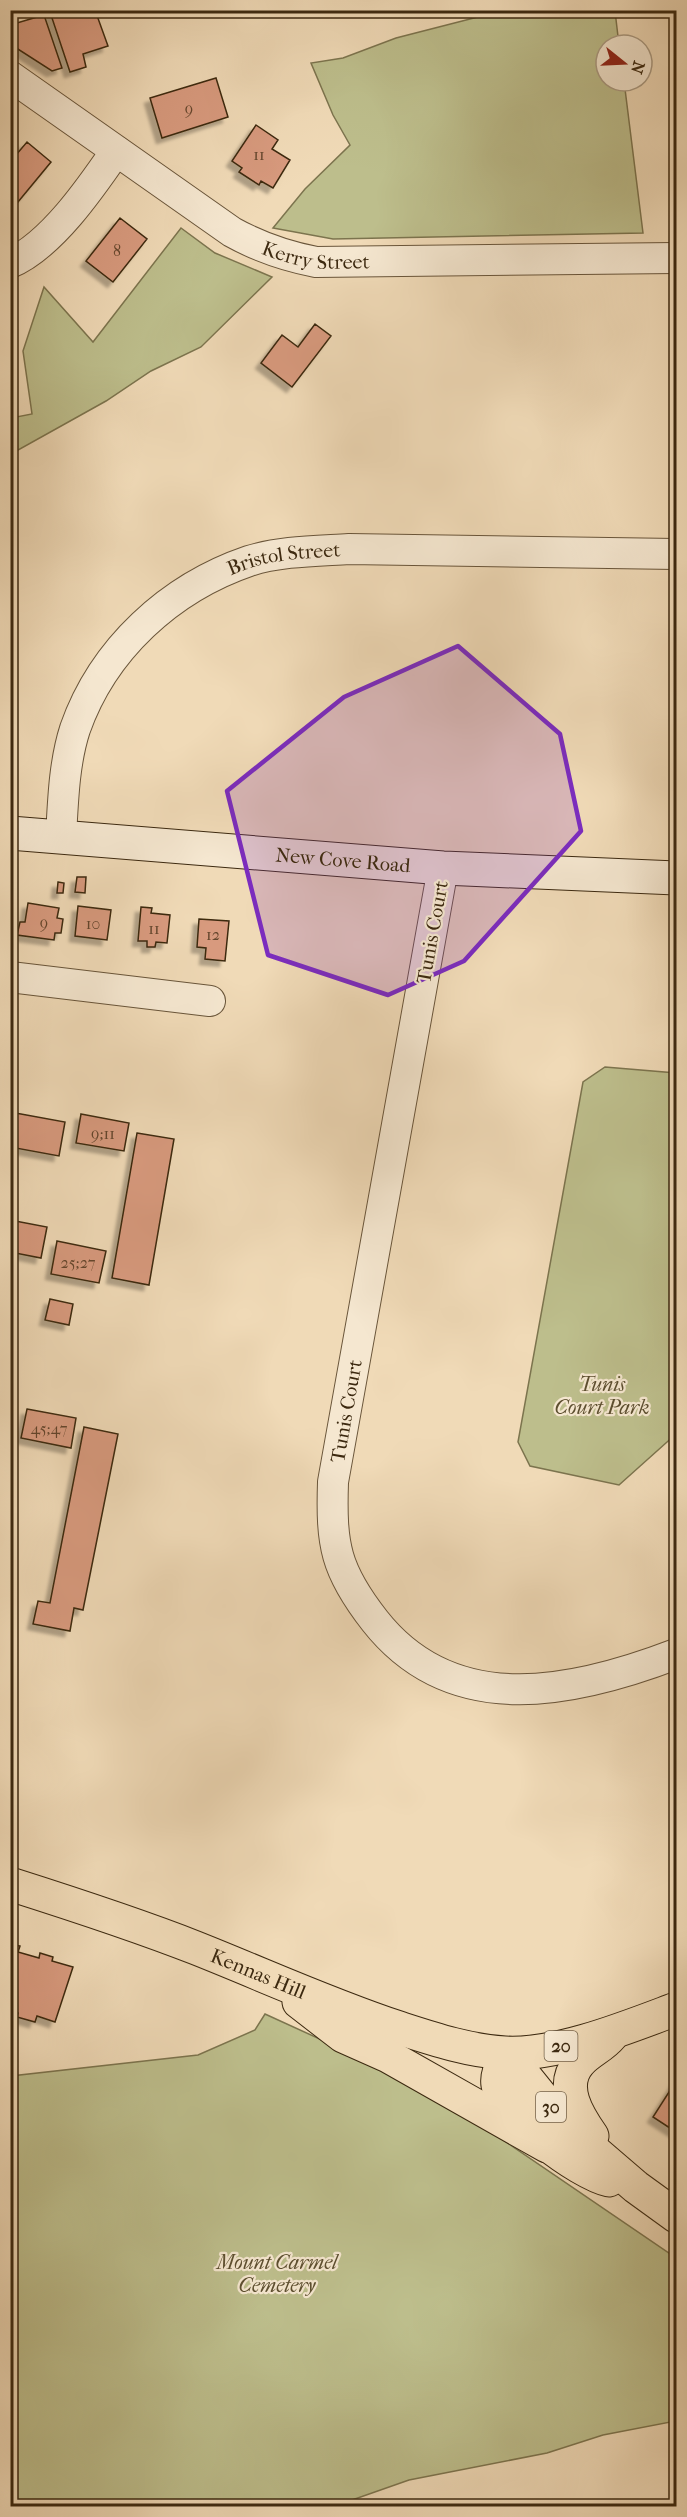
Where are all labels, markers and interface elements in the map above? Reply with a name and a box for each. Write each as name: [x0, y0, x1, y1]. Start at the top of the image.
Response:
north arrow: [594, 33, 654, 93]
text: N: [627, 59, 649, 77]
house number: 9: [185, 99, 193, 118]
house number: 11: [253, 145, 265, 164]
street label: Kerry Street: [259, 237, 370, 274]
house number: 8: [113, 241, 121, 260]
street label: Bristol Street: [224, 539, 341, 580]
street label: New Cove Road: [274, 843, 412, 877]
street label: Tunis Court: [412, 879, 453, 985]
house number: 9: [40, 913, 48, 932]
house number: 10: [86, 914, 100, 933]
house number: 11: [148, 919, 160, 938]
house number: 12: [206, 925, 220, 944]
house number: 9;11: [91, 1124, 115, 1143]
house number: 25;27: [60, 1253, 96, 1272]
street label: Tunis Court: [326, 1358, 367, 1464]
park label: Tunis Court Park: [555, 1373, 649, 1419]
house number: 45;47: [31, 1419, 68, 1438]
street label: Kennas Hill: [207, 1944, 310, 2004]
road number: 20: [544, 2031, 578, 2061]
road number: 30: [536, 2092, 566, 2122]
park label: Mount Carmel Cemetery: [215, 2251, 339, 2297]

